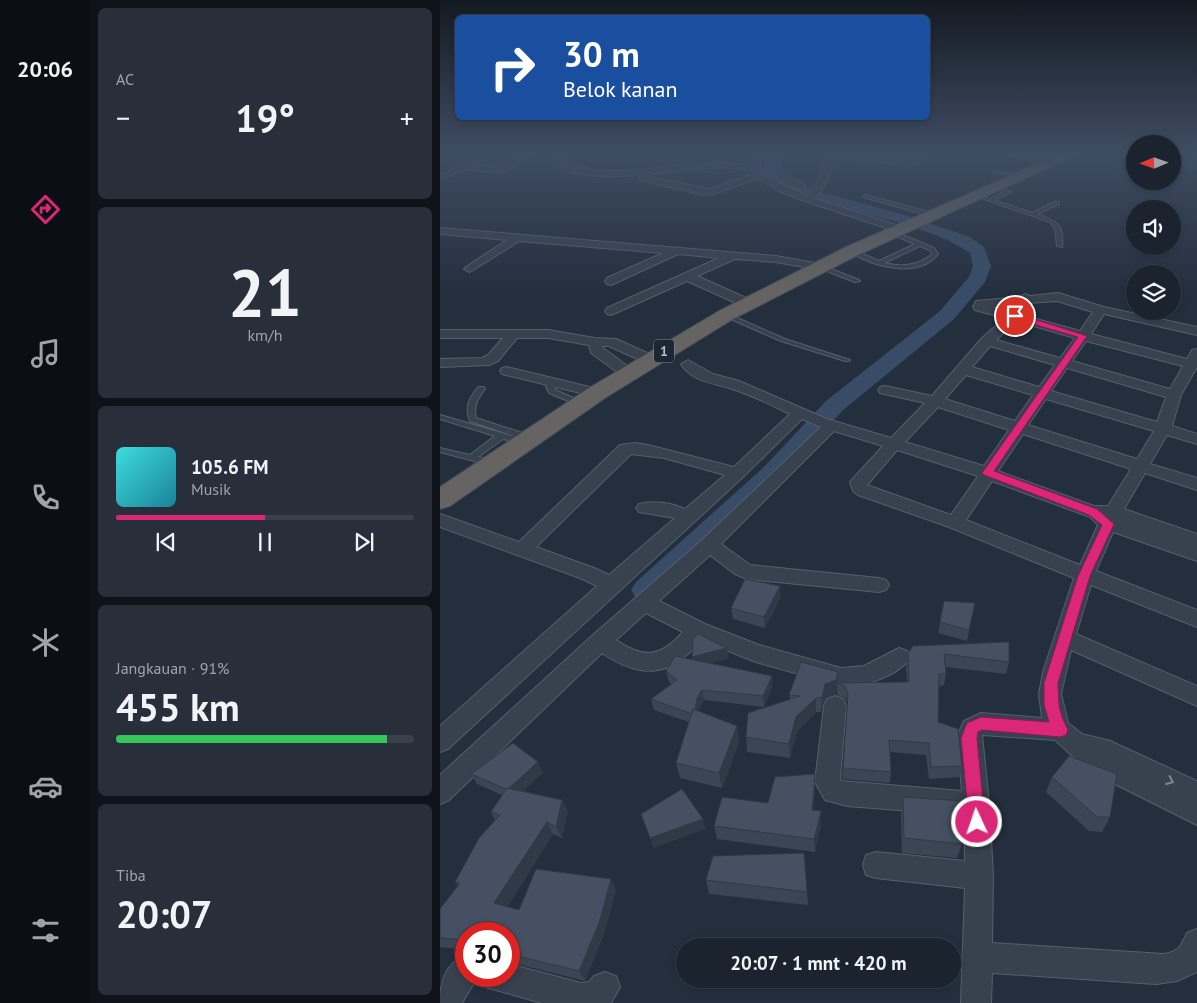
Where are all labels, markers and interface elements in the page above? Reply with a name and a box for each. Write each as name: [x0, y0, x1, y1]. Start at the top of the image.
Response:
text: 30 m: [563, 31, 640, 77]
icon: right: [480, 35, 545, 100]
text: 20:06: [17, 55, 73, 83]
text: AC: [116, 69, 134, 89]
text: Belok kanan: [563, 75, 677, 103]
text: 19°: [235, 93, 295, 142]
text: −: [116, 99, 130, 136]
text: +: [400, 99, 414, 136]
north arrow: [1126, 135, 1181, 190]
map controls: [1126, 135, 1181, 320]
icon: directions: [28, 192, 63, 227]
button: sound: [1126, 200, 1181, 255]
text: 21: [228, 250, 302, 334]
button: layers: [1126, 265, 1181, 320]
pin: [994, 295, 1036, 337]
icon: arrive: [1001, 302, 1029, 330]
text: km/h: [247, 325, 283, 345]
icon: music: [28, 336, 63, 371]
road number: 1: [654, 340, 674, 362]
text: 105.6 FM: [191, 455, 268, 479]
text: Musik: [191, 479, 231, 499]
icon: phone: [28, 480, 63, 515]
icon: previous: [152, 528, 180, 556]
icon: pause: [251, 528, 279, 556]
icon: next: [350, 528, 378, 556]
icon: climate: [28, 625, 63, 660]
text: Jangkauan · 91%: [116, 658, 229, 678]
text: 455 km: [116, 682, 240, 731]
icon: car: [28, 769, 63, 804]
one-way arrow: [1165, 775, 1174, 785]
position arrow: [950, 795, 1002, 847]
text: Tiba: [116, 865, 146, 885]
text: 20:07: [116, 889, 212, 938]
icon: filters: [28, 913, 63, 948]
speed limit sign: 30: [455, 922, 520, 987]
text: 20:07 · 1 mnt · 420 m: [730, 951, 907, 975]

